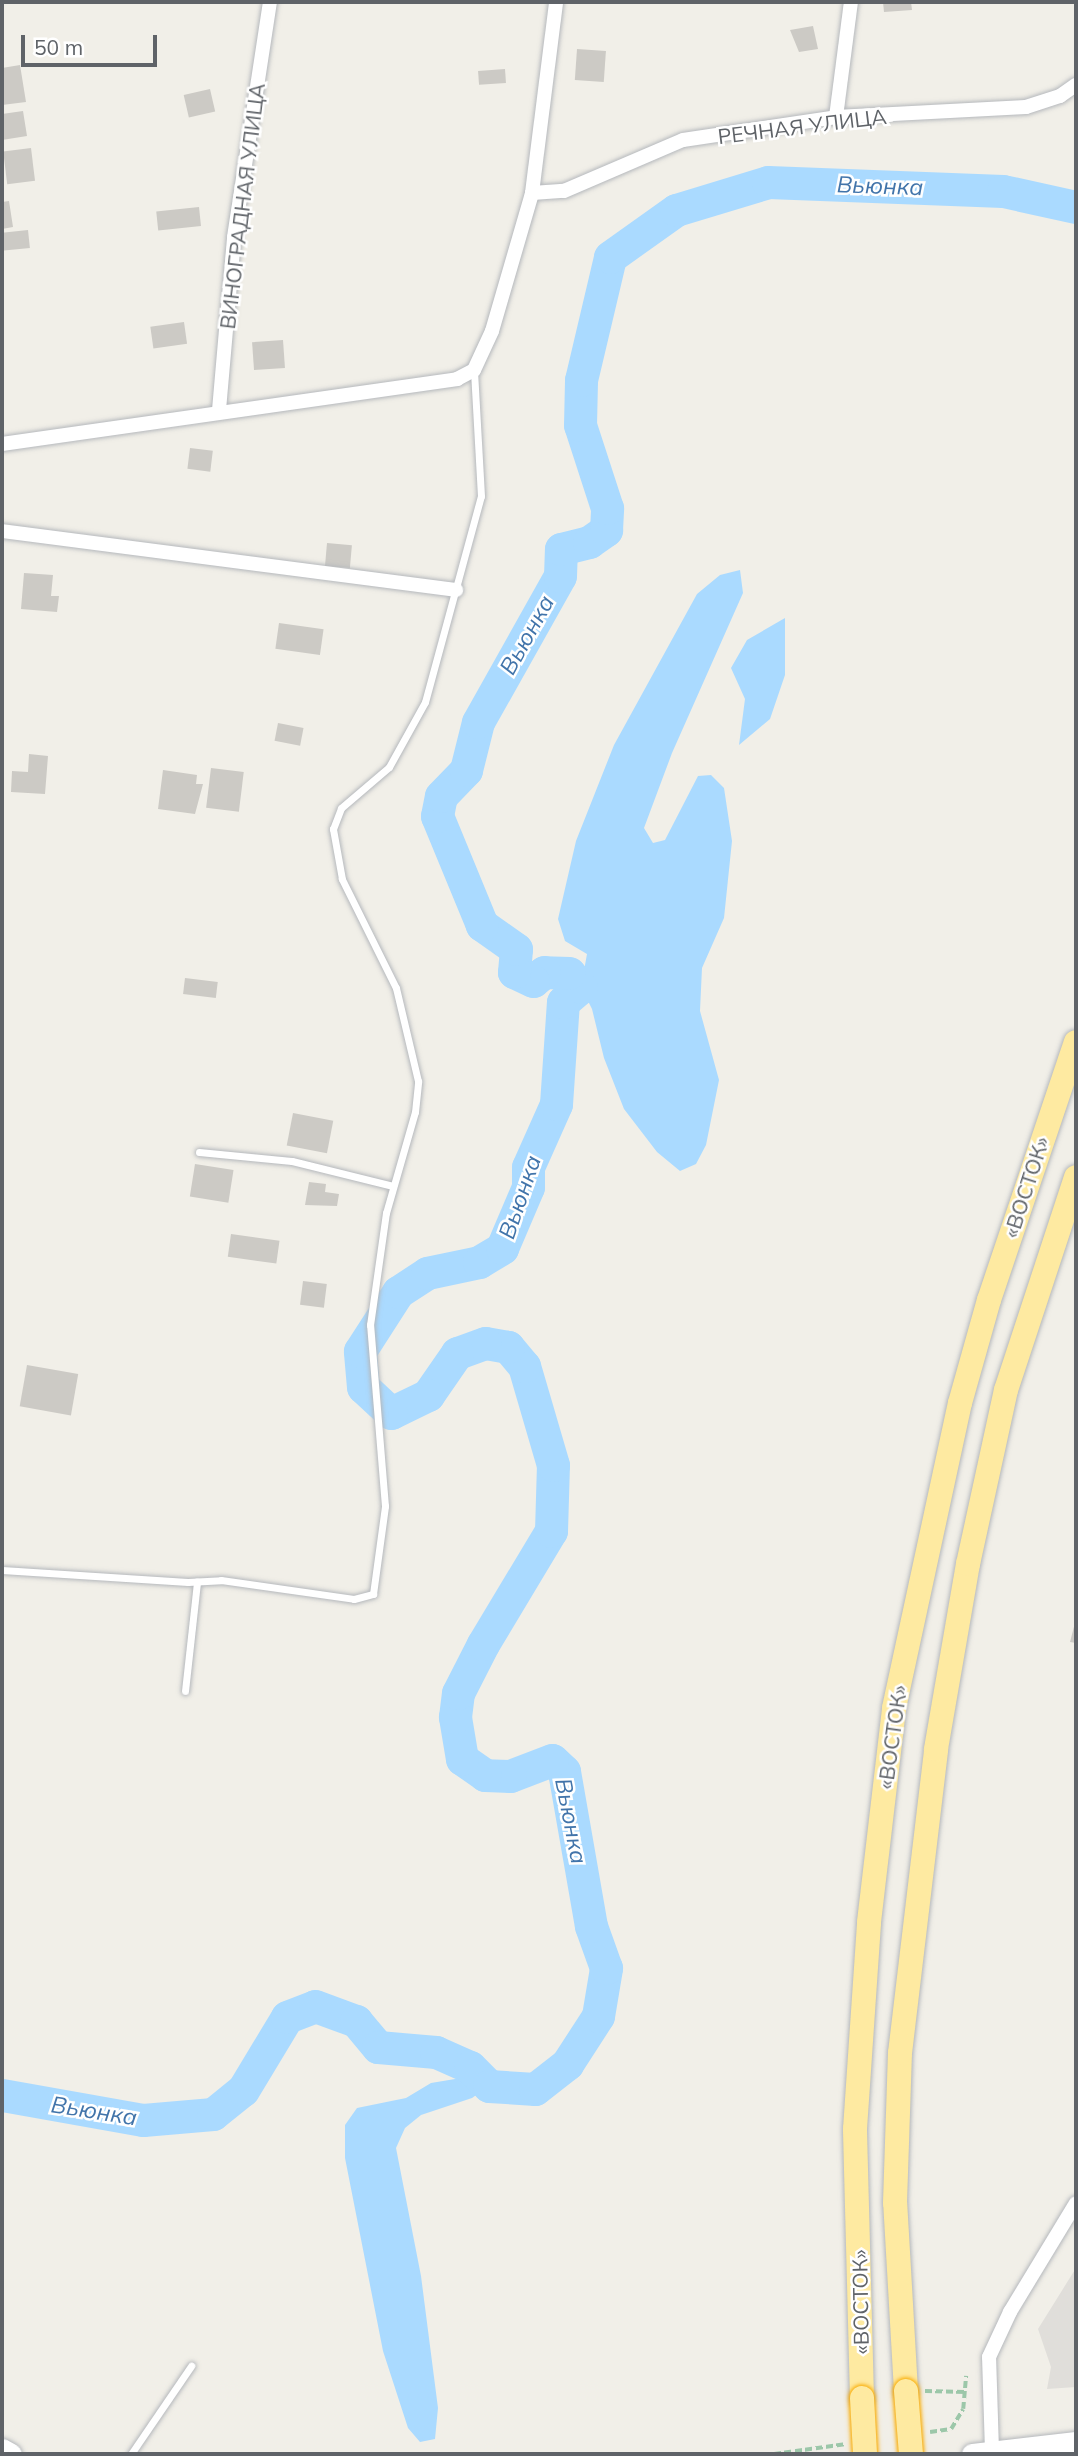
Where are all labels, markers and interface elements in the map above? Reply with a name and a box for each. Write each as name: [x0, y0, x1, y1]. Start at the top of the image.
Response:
scale bar: [24, 21, 161, 65]
text: 50 m: [34, 34, 83, 60]
street label: ВИНОГРАДНАЯ УЛИЦА: [214, 82, 270, 330]
street label: РЕЧНАЯ УЛИЦА: [716, 103, 888, 149]
water label: Вьюнка: [836, 171, 924, 201]
water label: Вьюнка: [494, 590, 560, 680]
street label: «ВОСТОК»: [998, 1133, 1054, 1241]
water label: Вьюнка: [493, 1152, 547, 1242]
street label: «ВОСТОК»: [872, 1683, 912, 1791]
water label: Вьюнка: [549, 1776, 593, 1866]
water label: Вьюнка: [49, 2091, 139, 2131]
street label: «ВОСТОК»: [846, 2249, 874, 2355]

